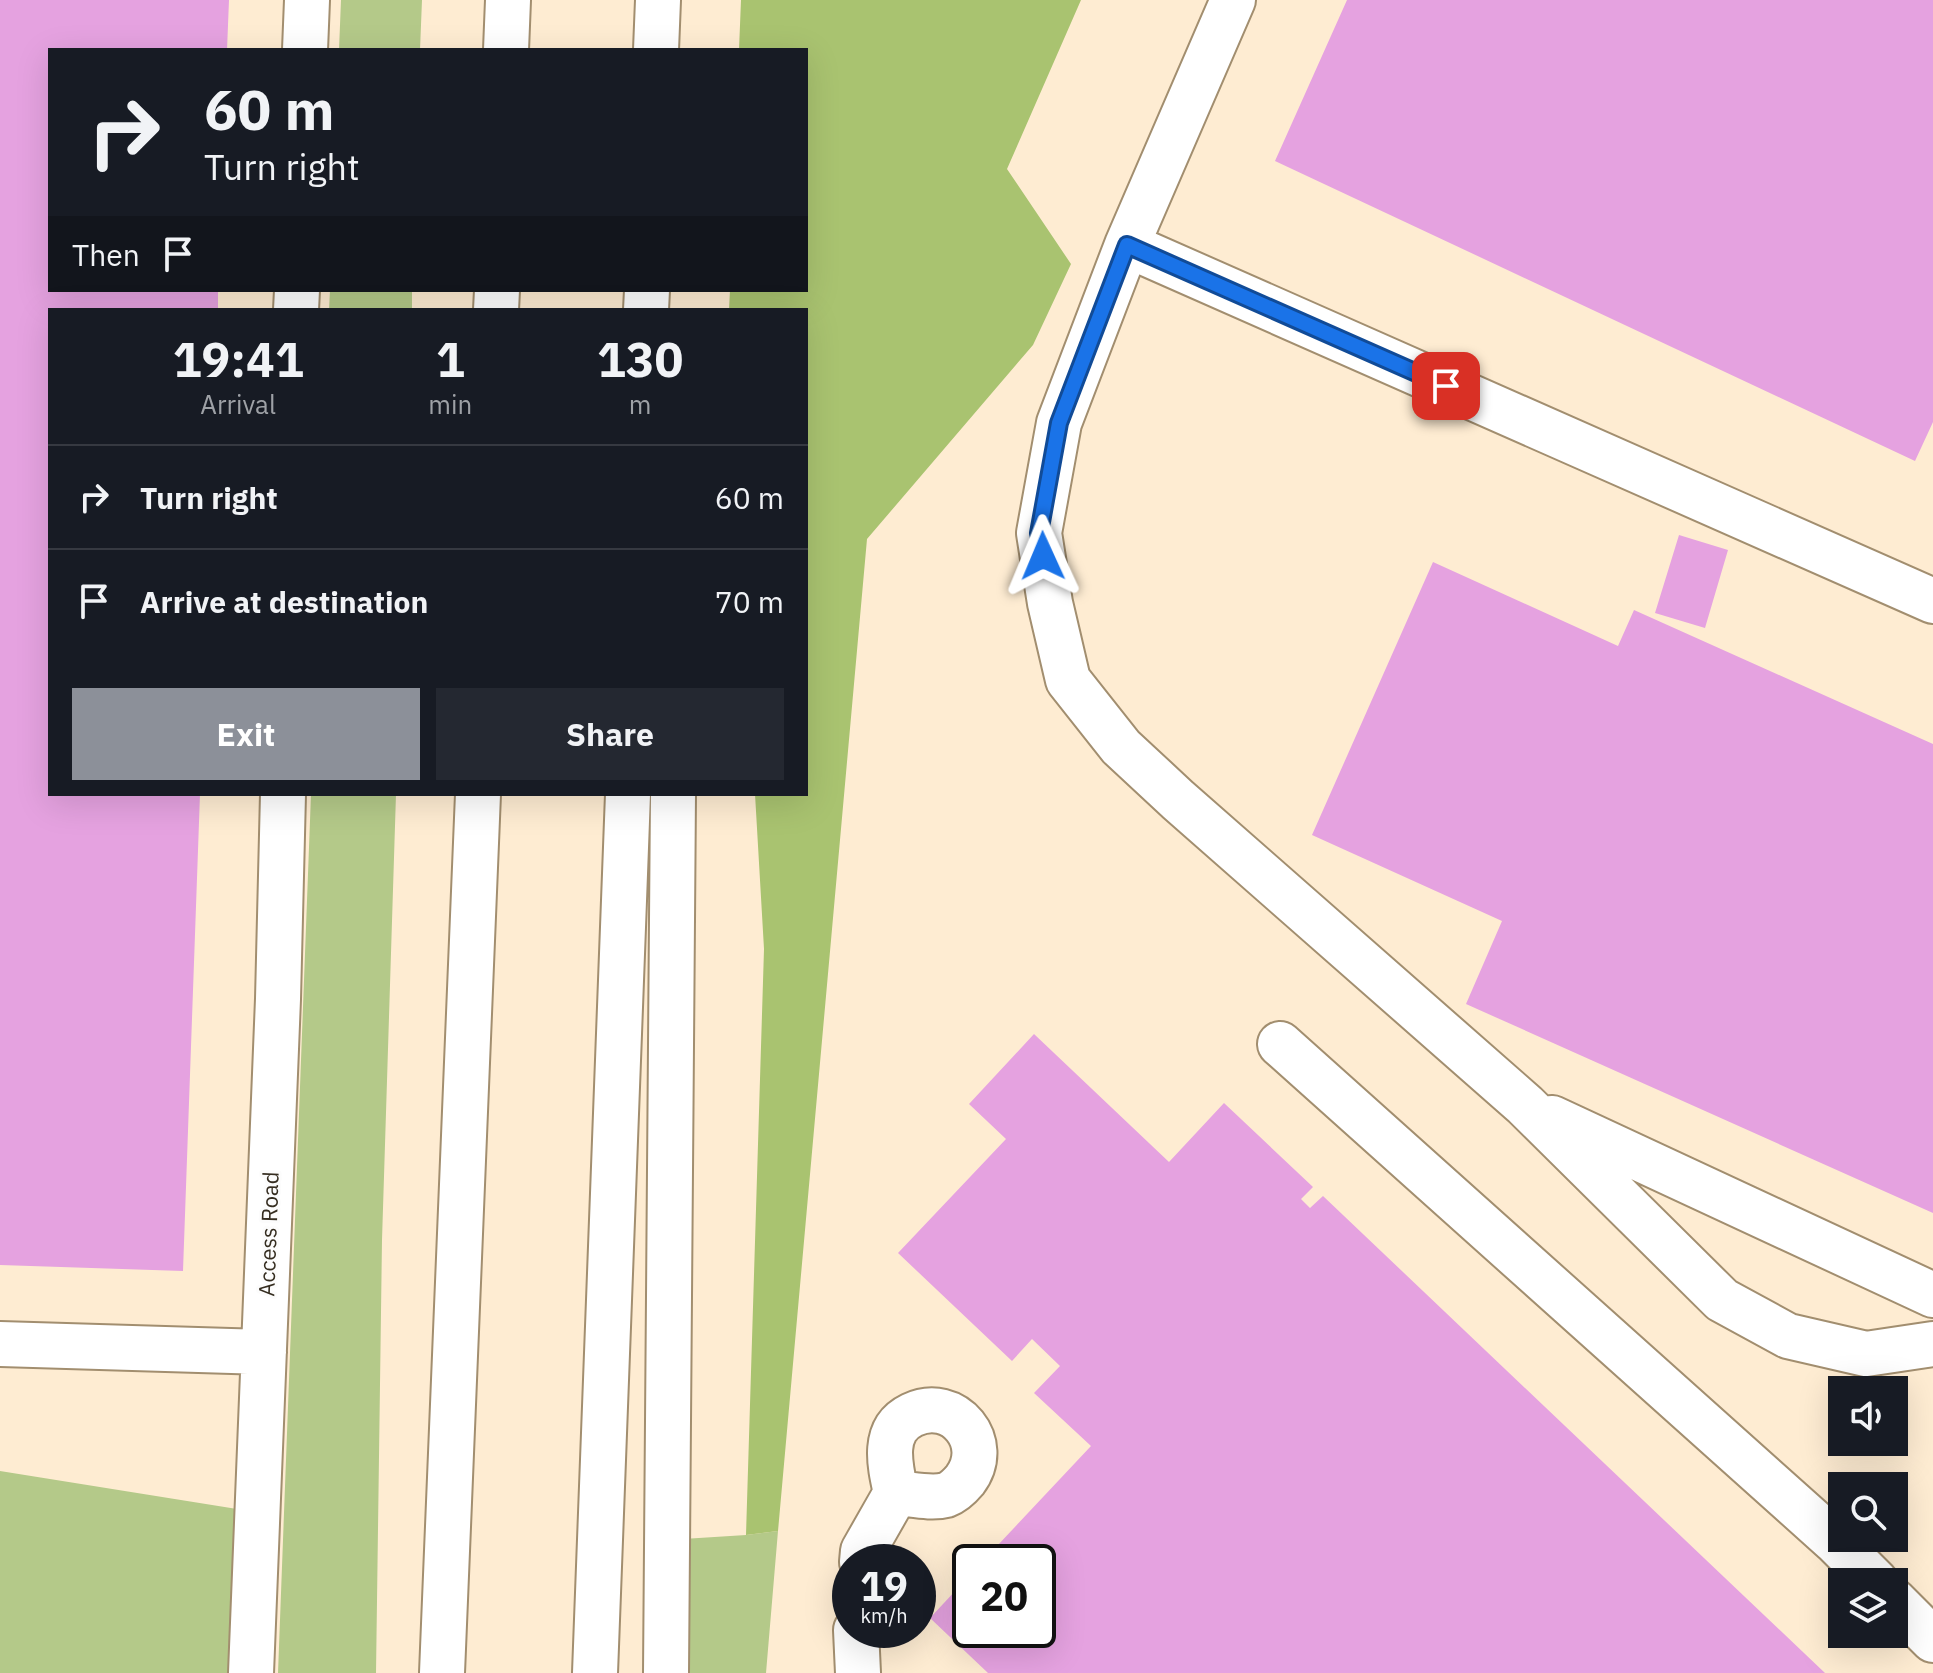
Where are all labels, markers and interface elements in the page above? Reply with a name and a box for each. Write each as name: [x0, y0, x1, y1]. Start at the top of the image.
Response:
text: 60 m: [204, 73, 334, 145]
icon: right: [72, 80, 176, 184]
text: Turn right: [204, 143, 360, 190]
icon: arrive: [156, 232, 200, 276]
text: Then: [72, 235, 140, 274]
text: 19:41: [173, 328, 304, 390]
text: 1: [436, 328, 465, 390]
text: 130: [597, 328, 683, 390]
pin: [1412, 352, 1480, 420]
icon: arrive: [1424, 364, 1468, 408]
text: Arrival: [200, 387, 276, 421]
text: min: [428, 387, 472, 421]
text: m: [629, 387, 651, 421]
icon: right: [72, 475, 116, 519]
text: Turn right: [140, 478, 278, 517]
text: 60 m: [715, 478, 784, 517]
position arrow: [1001, 514, 1085, 598]
icon: arrive: [72, 579, 116, 623]
text: Arrive at destination: [140, 582, 428, 621]
text: 70 m: [715, 582, 784, 621]
button: Exit: [72, 688, 420, 780]
button: Share: [436, 688, 784, 780]
street label: Access Road: [251, 1171, 285, 1297]
map controls: [1828, 1376, 1908, 1648]
button: sound: [1828, 1376, 1908, 1456]
button: search: [1828, 1472, 1908, 1552]
speed limit sign: 20: [952, 1544, 1056, 1648]
text: 19: [860, 1560, 908, 1612]
button: layers: [1828, 1568, 1908, 1648]
text: km/h: [860, 1602, 908, 1629]

